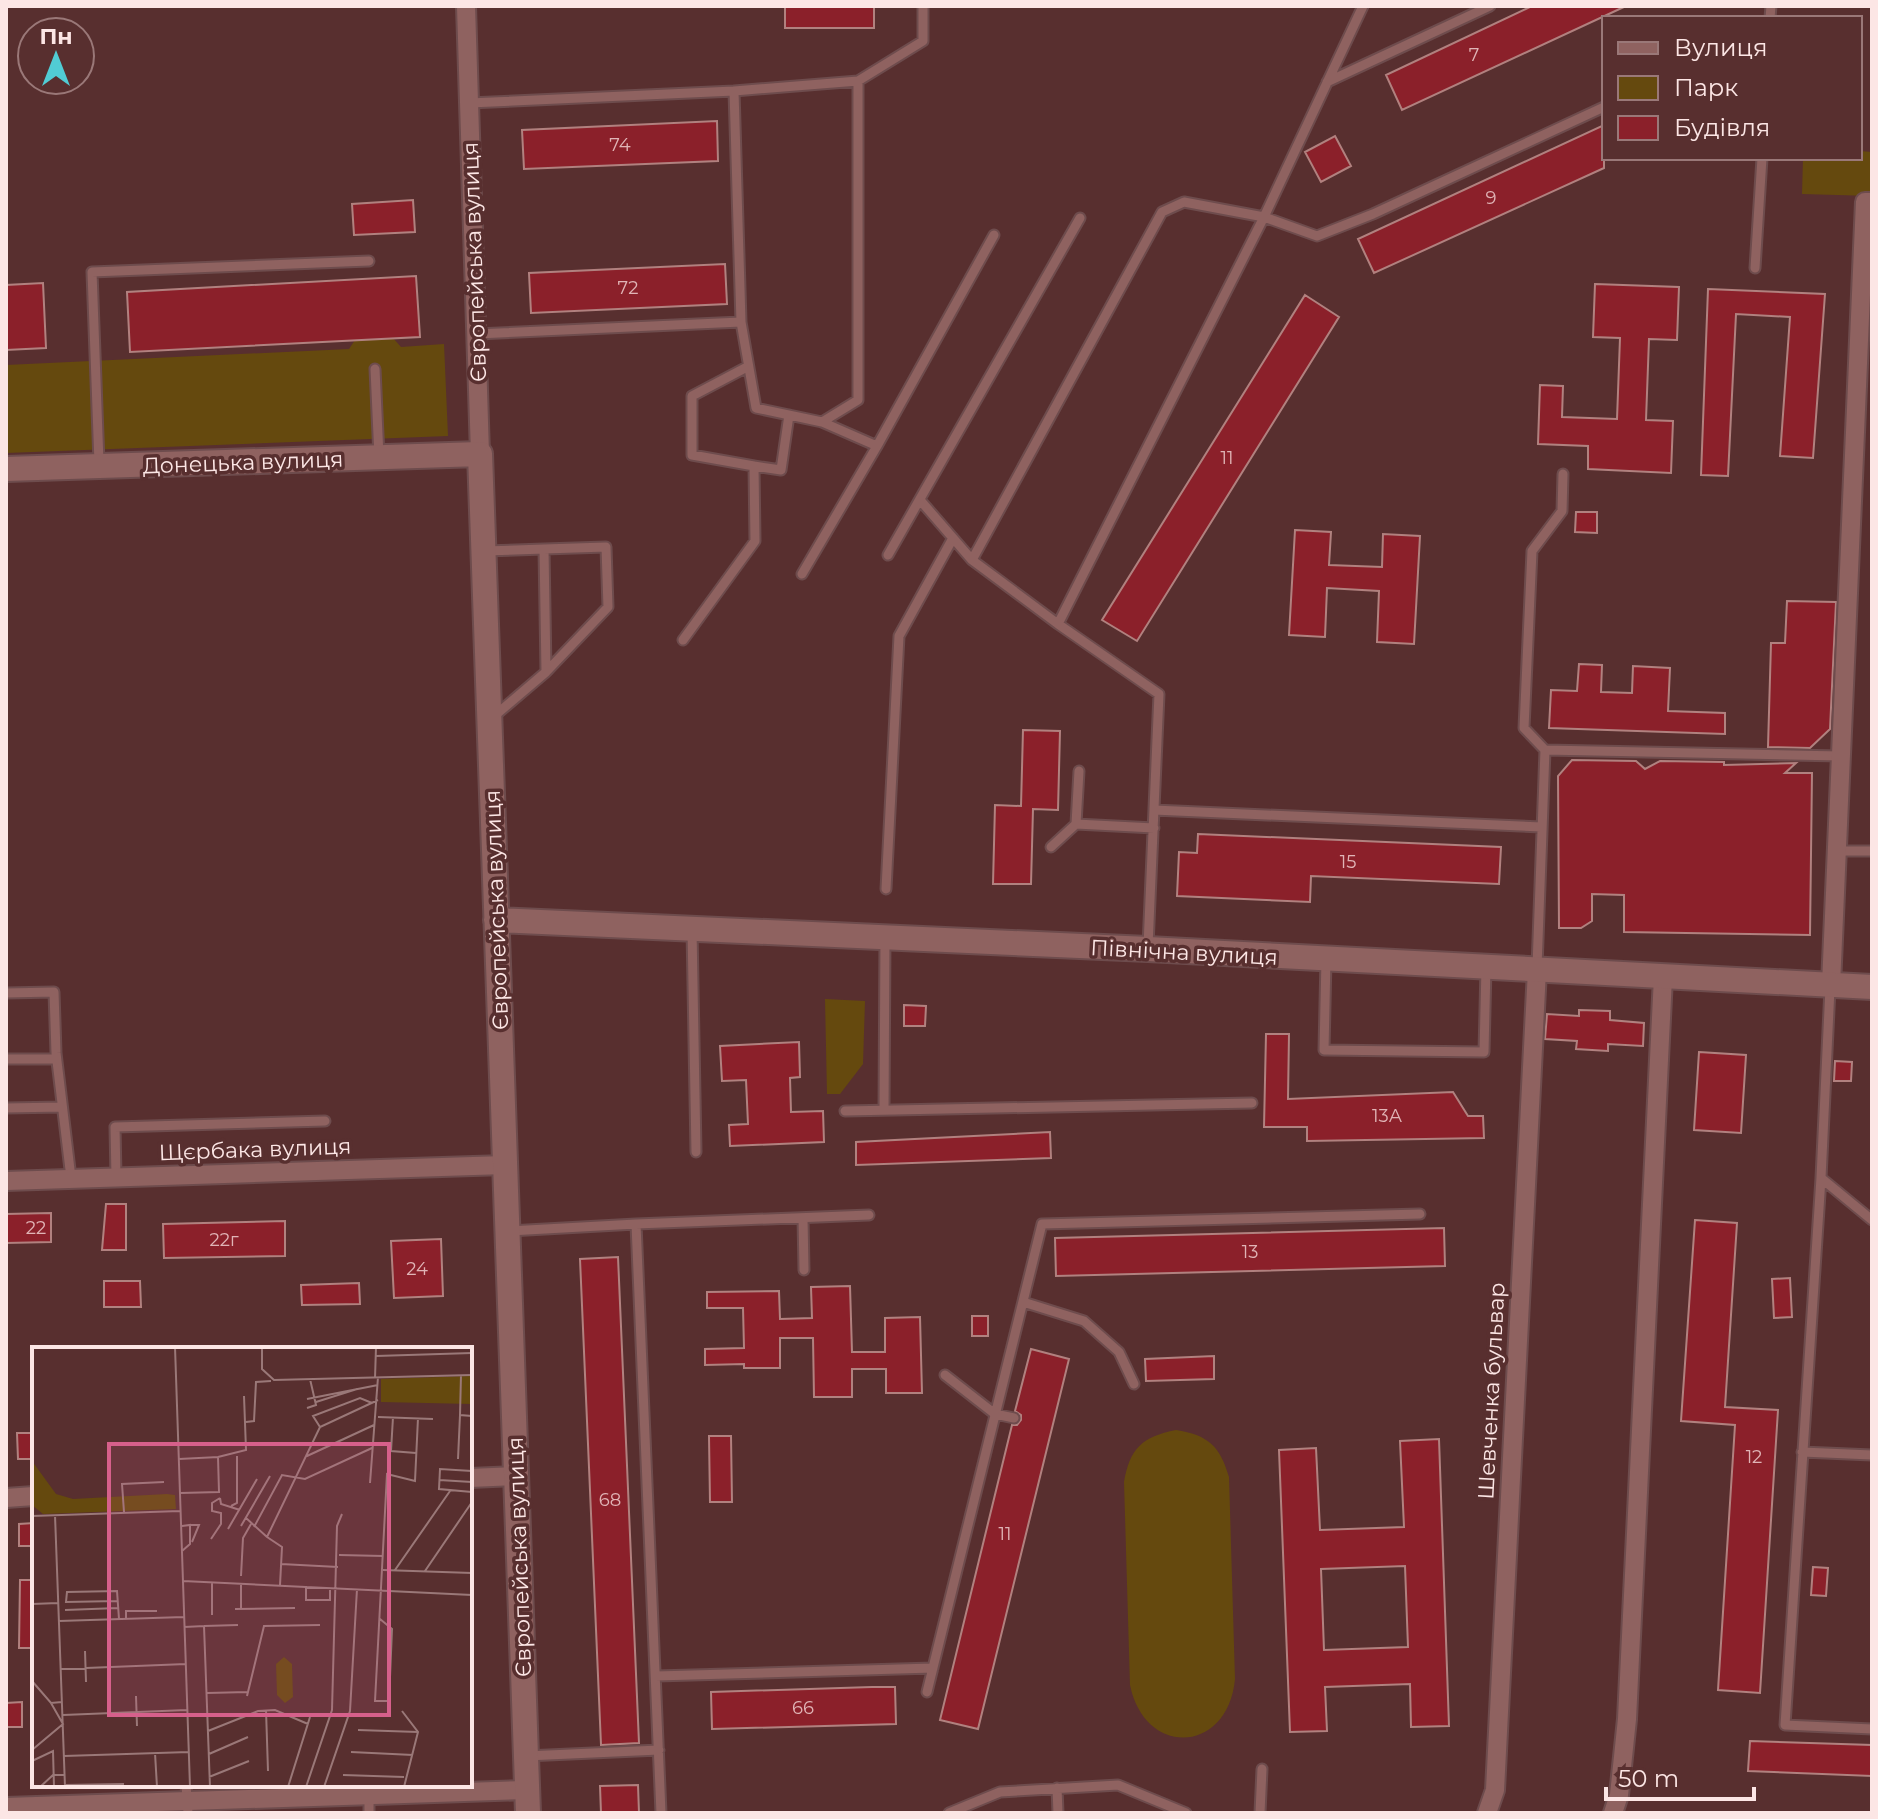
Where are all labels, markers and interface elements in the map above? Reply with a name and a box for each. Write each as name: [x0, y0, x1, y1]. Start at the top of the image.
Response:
north arrow: [16, 16, 96, 96]
legend: [1602, 16, 1862, 160]
text: Пн: [39, 23, 73, 50]
text: Вулиця: [1674, 33, 1767, 62]
house number: 7: [1469, 44, 1479, 66]
text: Парк: [1674, 73, 1738, 102]
text: Будівля: [1674, 113, 1770, 142]
house number: 74: [609, 134, 631, 156]
street label: Європейська вулиця: [457, 142, 492, 382]
house number: 9: [1486, 187, 1497, 209]
house number: 72: [618, 277, 638, 299]
street label: Донецька вулиця: [142, 446, 344, 479]
house number: 11: [1221, 447, 1234, 469]
street label: Європейська вулиця: [479, 790, 514, 1030]
house number: 15: [1340, 851, 1356, 873]
street label: Північна вулиця: [1090, 934, 1278, 971]
house number: 13А: [1372, 1105, 1403, 1127]
street label: Щєрбака вулиця: [158, 1133, 352, 1166]
house number: 22: [26, 1217, 46, 1239]
house number: 22г: [210, 1229, 239, 1251]
house number: 13: [1242, 1241, 1258, 1263]
house number: 24: [406, 1258, 428, 1280]
street label: Шевченка бульвар: [1472, 1282, 1511, 1500]
inset map: [32, 1347, 472, 1787]
street label: Європейська вулиця: [502, 1437, 537, 1677]
house number: 12: [1746, 1446, 1762, 1468]
house number: 68: [599, 1489, 621, 1511]
house number: 11: [999, 1523, 1012, 1545]
house number: 66: [792, 1697, 814, 1719]
scale bar: [1606, 1751, 1754, 1801]
text: 50 m: [1618, 1764, 1679, 1793]

